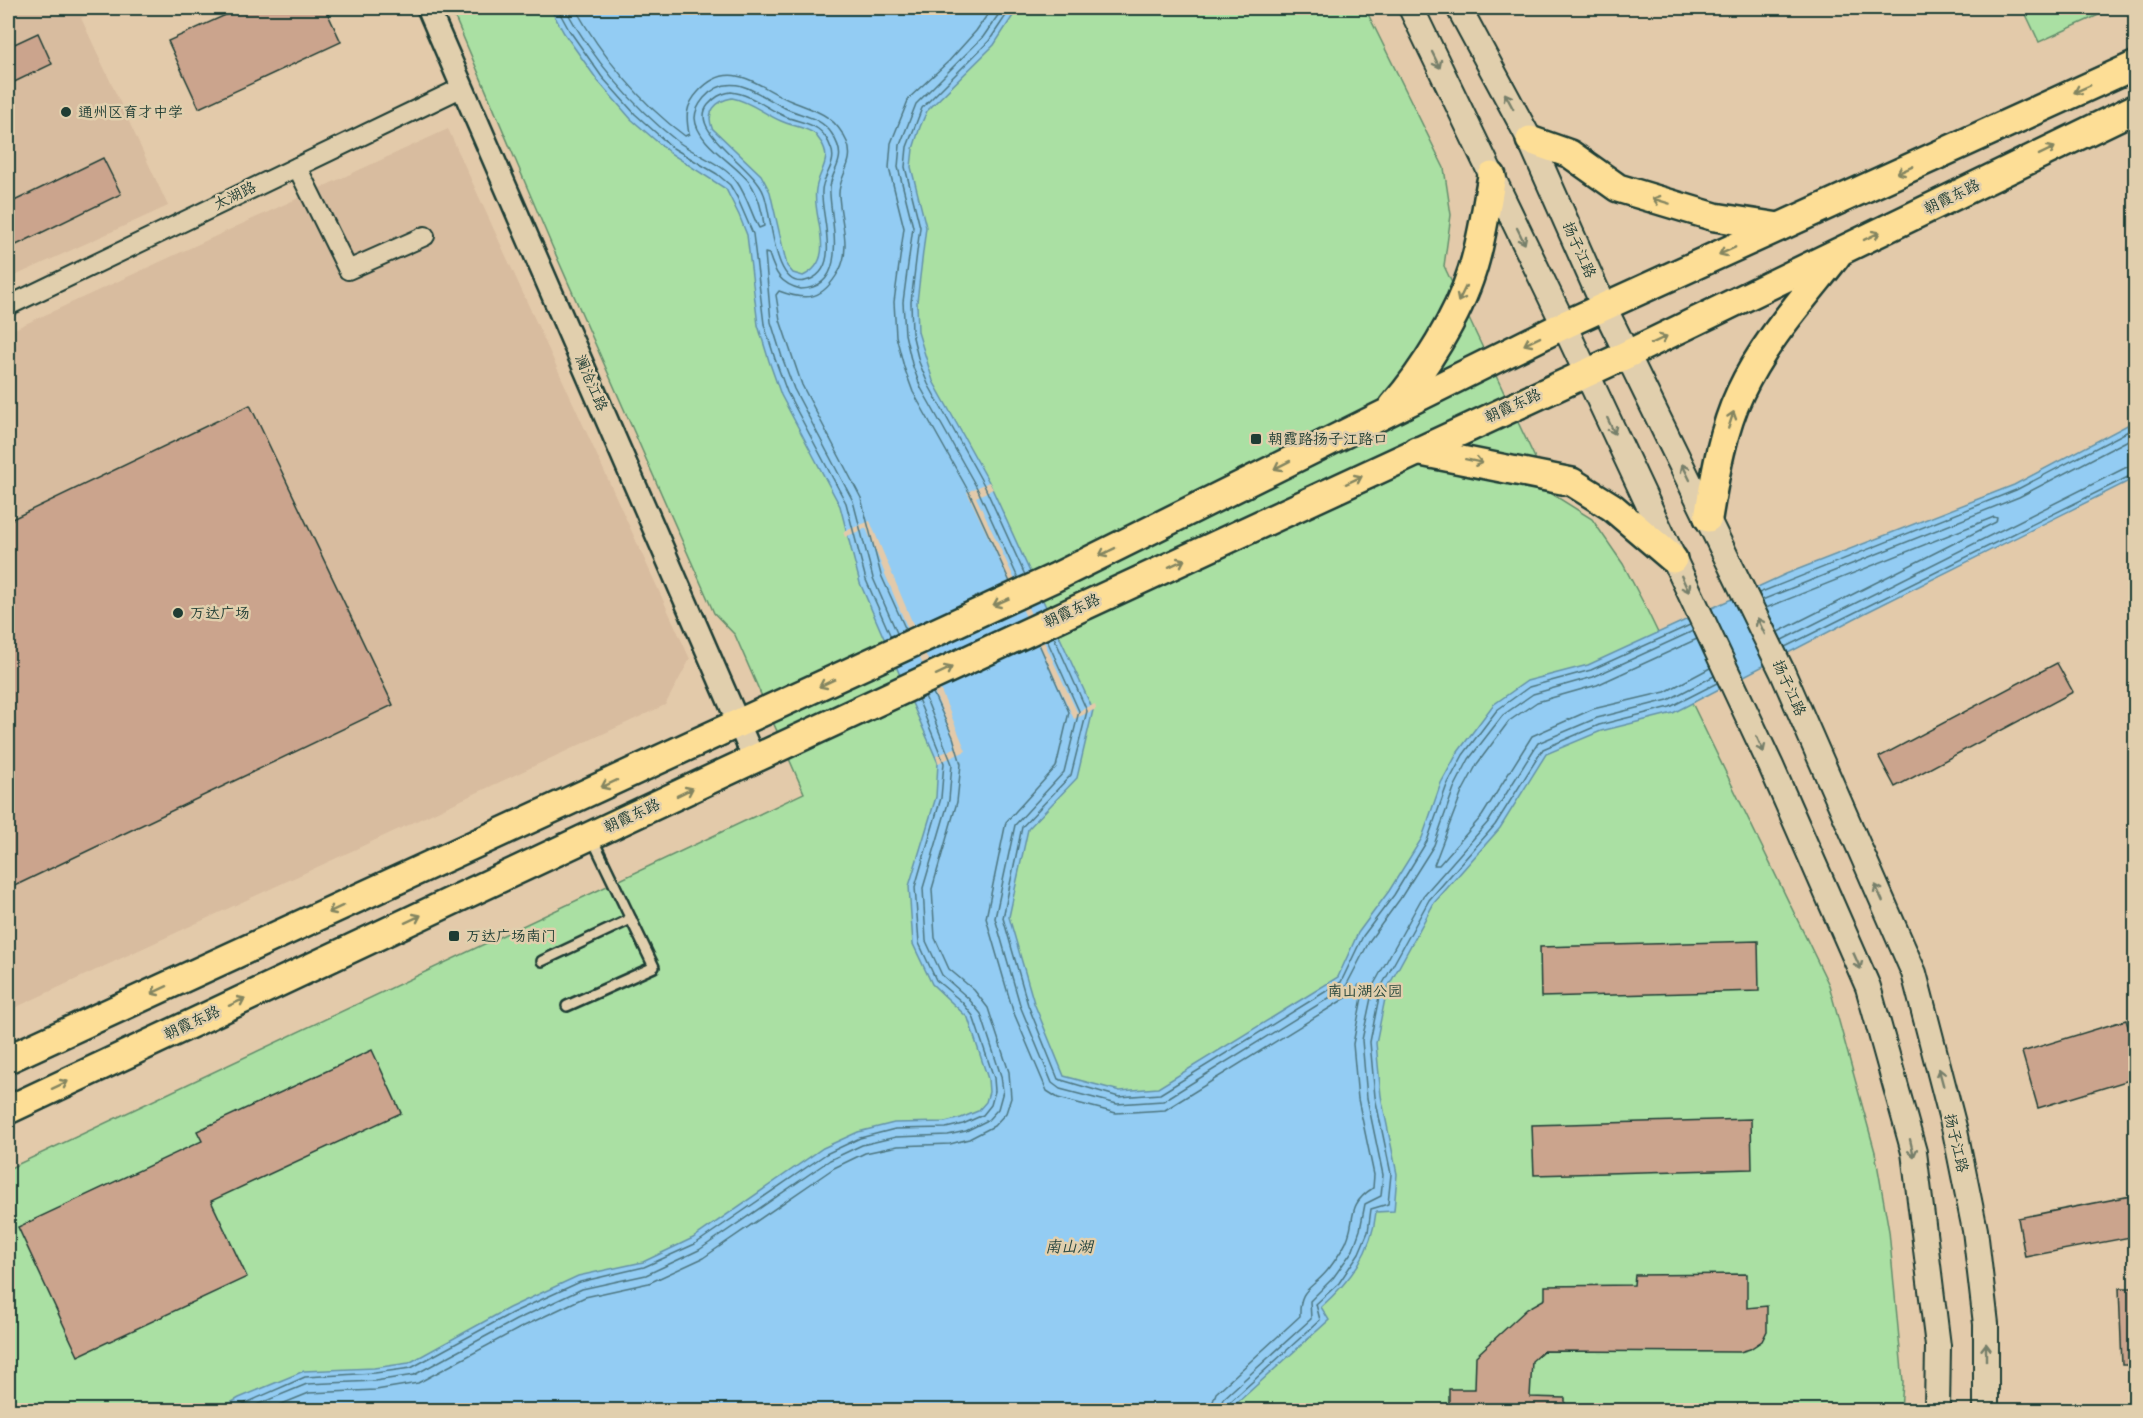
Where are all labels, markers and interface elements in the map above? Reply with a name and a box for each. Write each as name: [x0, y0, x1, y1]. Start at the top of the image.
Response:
one-way arrow: [1431, 51, 1443, 69]
one-way arrow: [2074, 84, 2092, 96]
one-way arrow: [1503, 93, 1515, 110]
place label: 通州区育才中学: [78, 103, 183, 122]
marker: 通州区育才中学: [59, 105, 73, 119]
one-way arrow: [2038, 145, 2056, 157]
one-way arrow: [1896, 165, 1914, 176]
street label: 朝霞东路: [1921, 175, 1983, 219]
street label: 太湖路: [211, 178, 259, 214]
one-way arrow: [1652, 195, 1671, 206]
street label: 扬子江路: [1558, 219, 1600, 281]
one-way arrow: [1516, 226, 1527, 244]
one-way arrow: [1862, 230, 1880, 242]
one-way arrow: [1719, 245, 1737, 257]
one-way arrow: [1455, 284, 1467, 302]
one-way arrow: [1649, 333, 1667, 345]
one-way arrow: [1523, 335, 1541, 347]
street label: 澜沧江路: [571, 352, 611, 414]
street label: 朝霞东路: [1482, 385, 1544, 427]
one-way arrow: [1726, 411, 1737, 430]
one-way arrow: [1606, 416, 1617, 434]
place label: 朝霞路扬子江路口: [1268, 430, 1388, 449]
marker: 朝霞路扬子江路口: [1249, 432, 1263, 446]
one-way arrow: [1464, 456, 1483, 467]
one-way arrow: [1274, 460, 1292, 471]
one-way arrow: [1679, 463, 1691, 481]
one-way arrow: [1345, 474, 1363, 485]
one-way arrow: [1099, 546, 1117, 558]
one-way arrow: [1168, 556, 1186, 568]
one-way arrow: [1679, 574, 1691, 592]
street label: 朝霞东路: [1041, 590, 1103, 632]
one-way arrow: [992, 597, 1011, 608]
place label: 万达广场: [190, 604, 250, 623]
marker: 万达广场: [171, 606, 185, 620]
one-way arrow: [1754, 618, 1766, 636]
street label: 扬子江路: [1768, 657, 1810, 719]
one-way arrow: [934, 665, 952, 677]
one-way arrow: [818, 677, 836, 689]
one-way arrow: [1755, 735, 1767, 753]
one-way arrow: [600, 779, 618, 791]
one-way arrow: [675, 785, 693, 797]
street label: 朝霞东路: [601, 795, 663, 837]
one-way arrow: [1873, 885, 1884, 903]
one-way arrow: [327, 904, 346, 915]
one-way arrow: [404, 913, 422, 925]
place label: 万达广场南门: [466, 927, 556, 946]
marker: 万达广场南门: [447, 929, 461, 943]
one-way arrow: [1852, 951, 1863, 969]
park label: 南山湖公园: [1327, 982, 1403, 1001]
one-way arrow: [150, 985, 168, 996]
one-way arrow: [227, 996, 245, 1008]
street label: 朝霞东路: [161, 1002, 223, 1044]
one-way arrow: [1934, 1068, 1946, 1087]
one-way arrow: [51, 1079, 69, 1091]
street label: 扬子江路: [1940, 1112, 1972, 1174]
one-way arrow: [1907, 1137, 1918, 1157]
water label: 南山湖: [1045, 1238, 1095, 1257]
one-way arrow: [1980, 1343, 1992, 1363]

